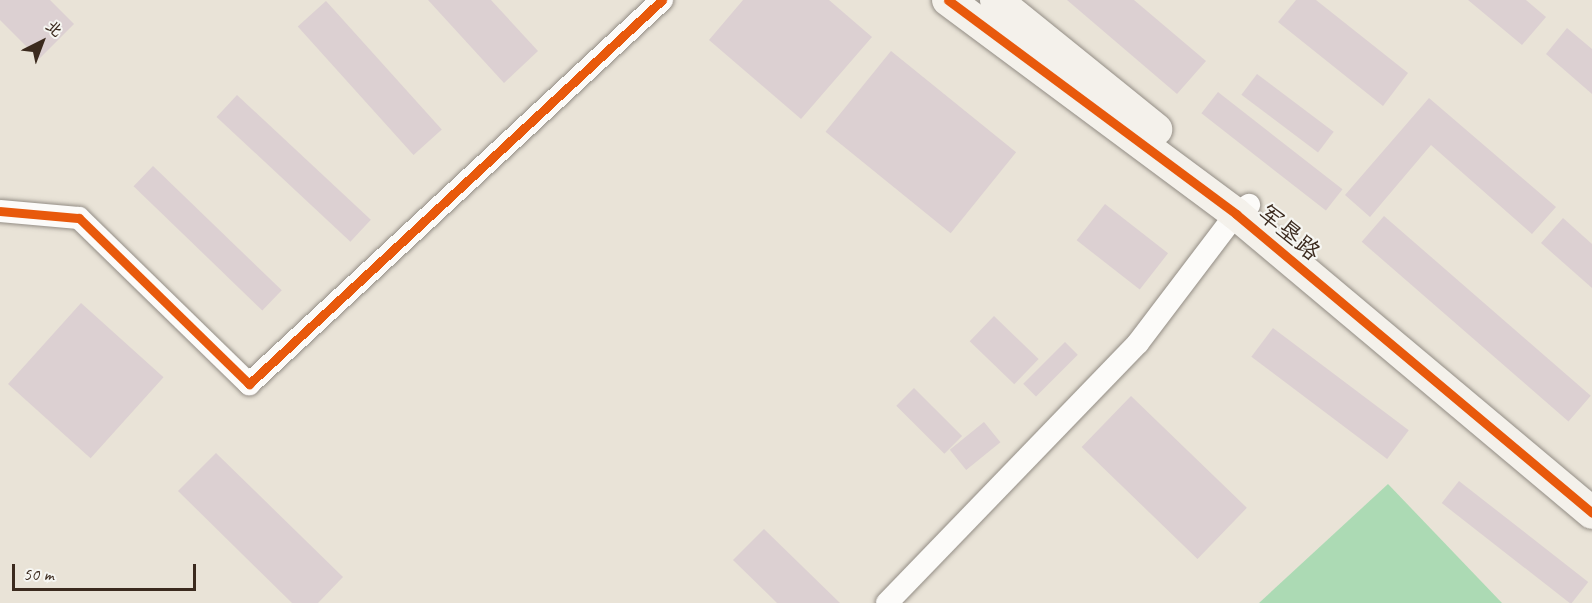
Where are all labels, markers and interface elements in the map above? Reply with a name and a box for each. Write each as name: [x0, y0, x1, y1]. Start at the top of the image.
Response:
north arrow: [12, 12, 72, 72]
text: 北: [41, 16, 67, 41]
street label: 军垦路: [1252, 199, 1326, 267]
scale bar: [15, 552, 200, 590]
text: 50 m: [23, 563, 54, 585]

